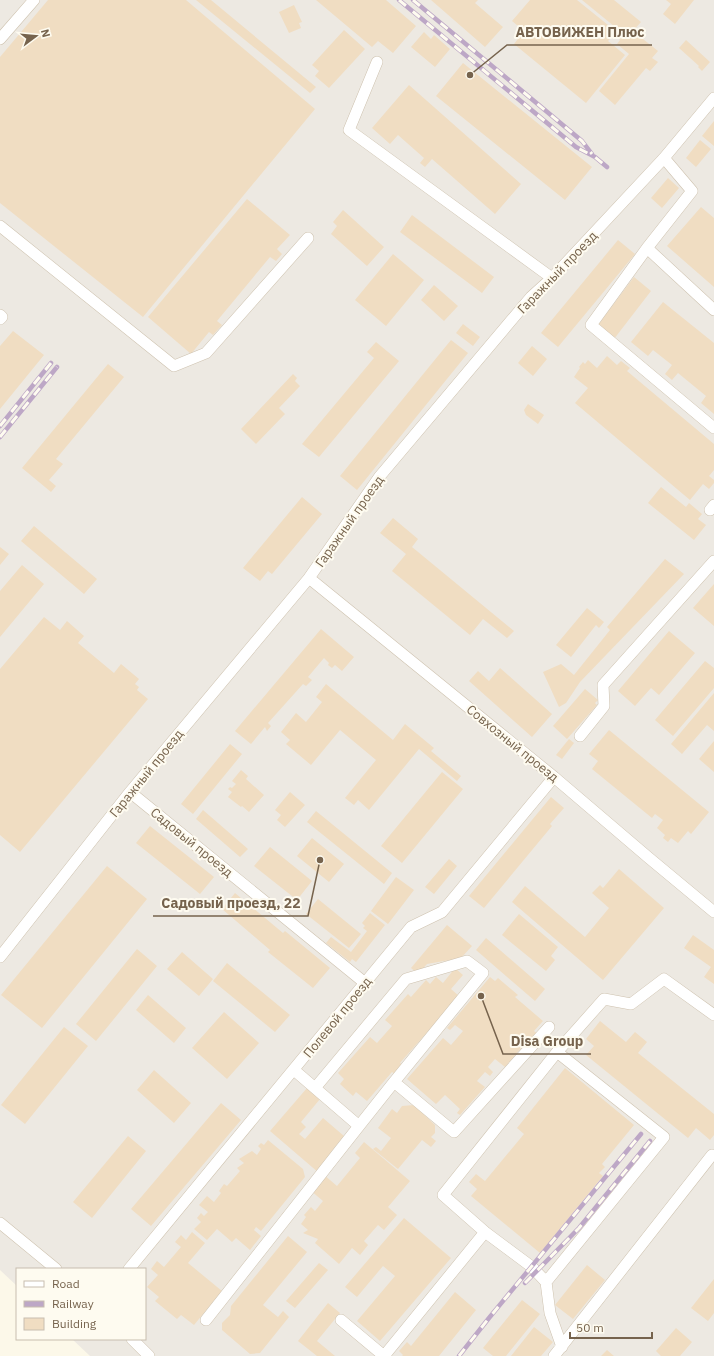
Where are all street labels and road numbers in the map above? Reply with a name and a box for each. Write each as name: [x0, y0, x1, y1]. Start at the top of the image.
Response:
street label: Гаражный проезд: [514, 227, 601, 317]
street label: Гаражный проезд: [311, 472, 388, 571]
street label: Совхозный проезд: [463, 701, 562, 786]
street label: Гаражный проезд: [106, 726, 187, 821]
street label: Садовый проезд: [147, 804, 237, 881]
street label: Полевой проезд: [299, 973, 375, 1061]

